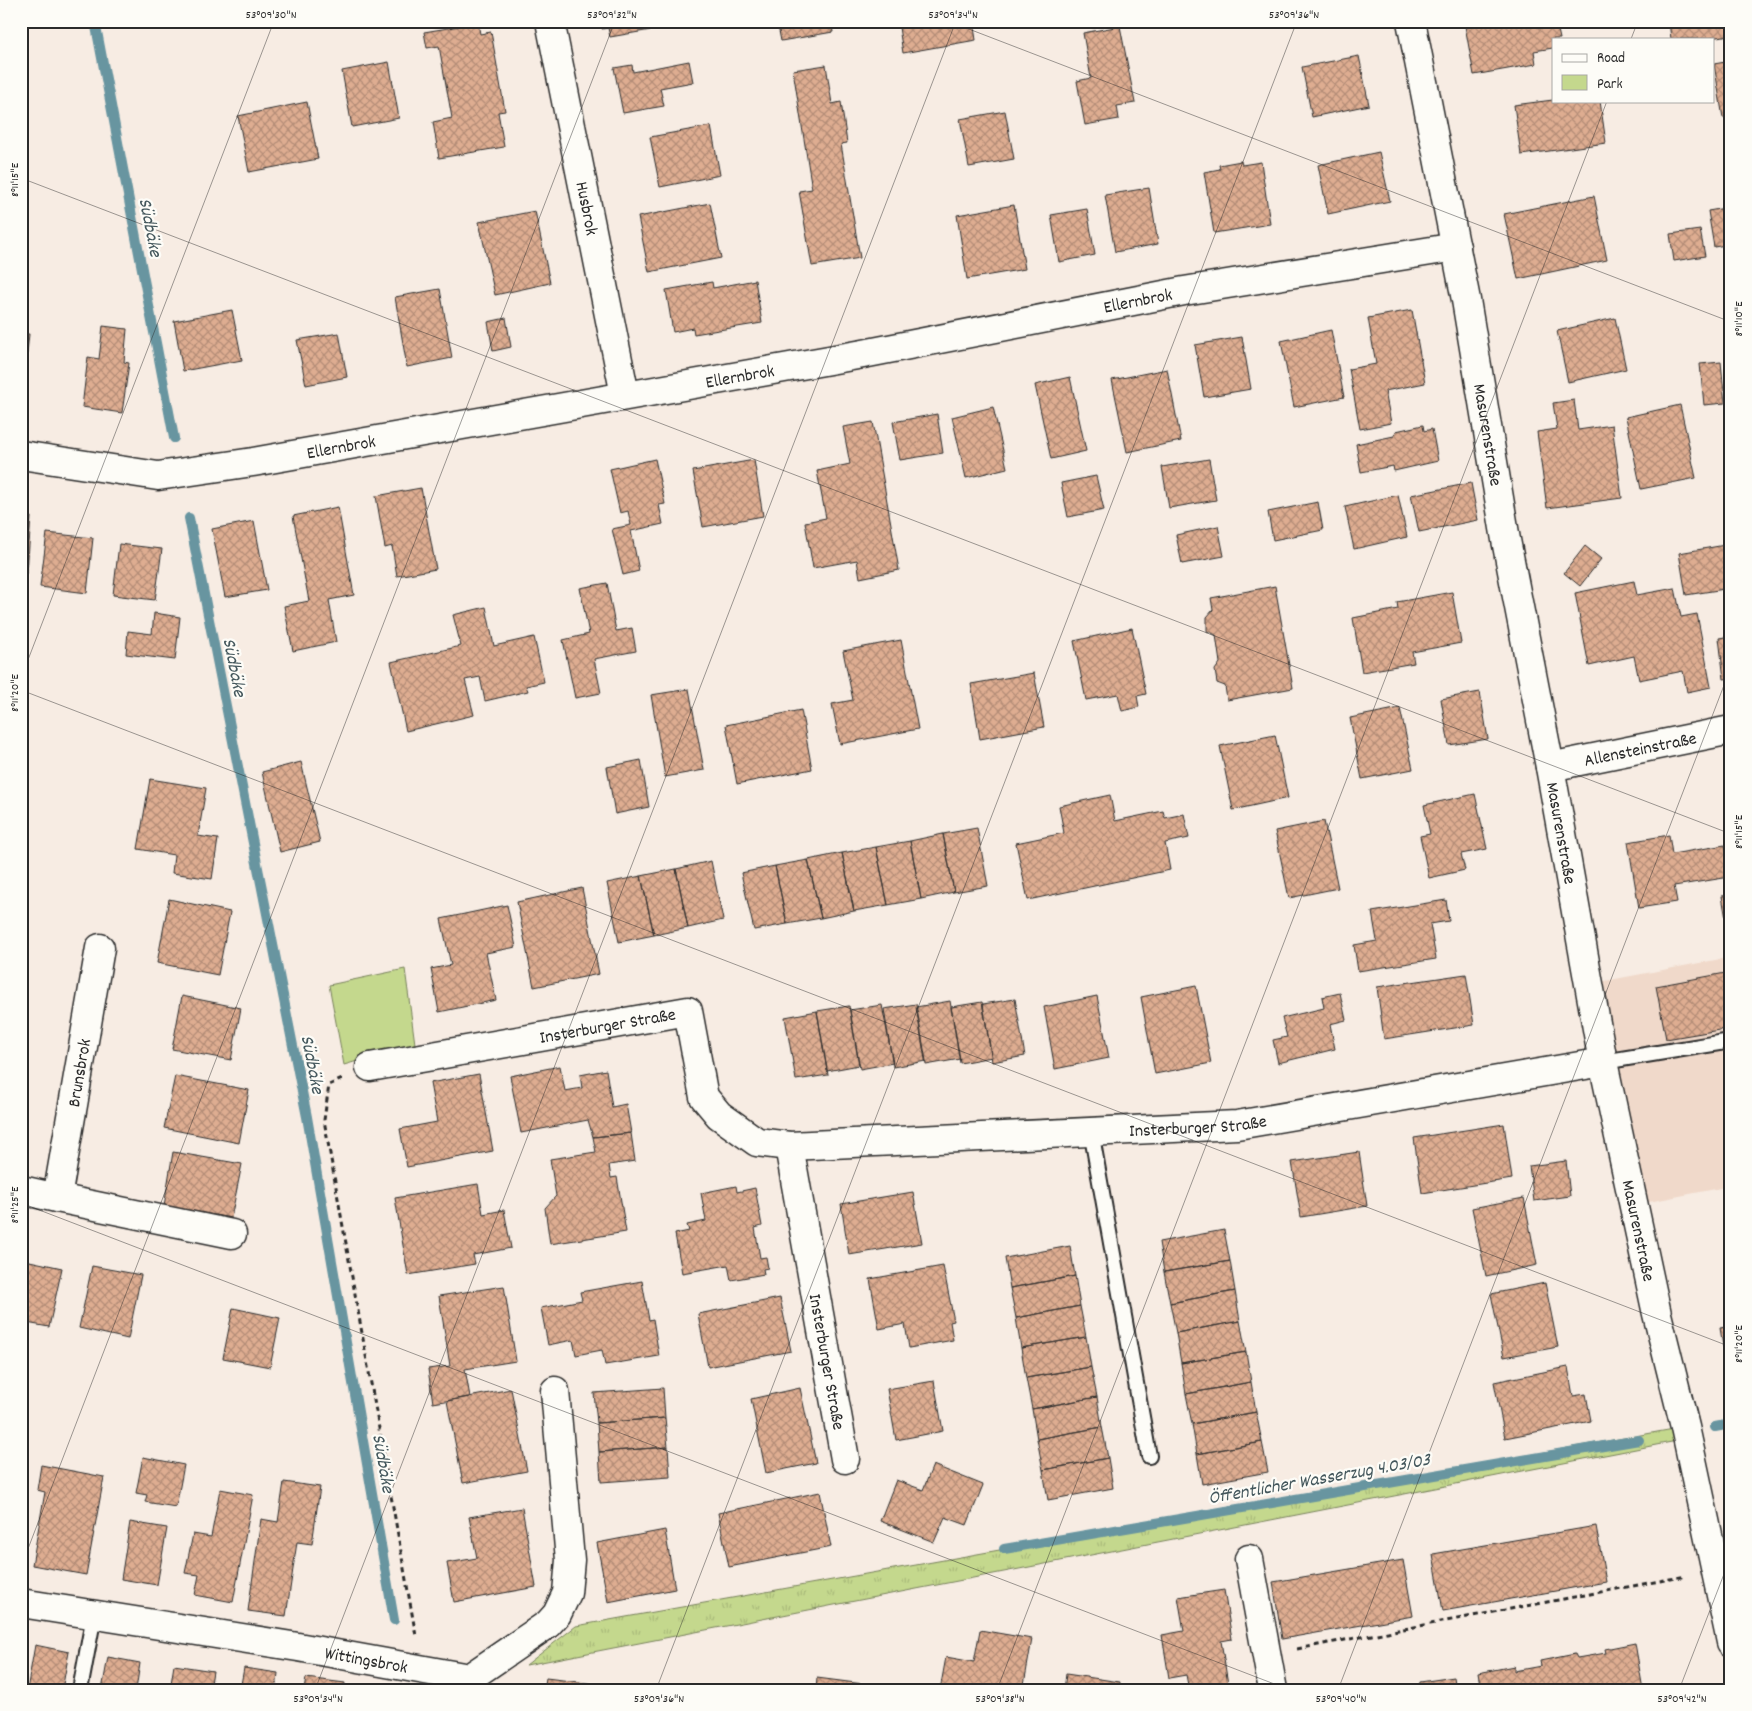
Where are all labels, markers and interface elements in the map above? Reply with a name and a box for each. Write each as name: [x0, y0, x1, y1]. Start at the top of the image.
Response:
text: 53°09'30"N: [245, 7, 297, 24]
text: 53°09'32"N: [587, 7, 637, 24]
text: 53°09'34"N: [928, 7, 978, 24]
text: 53°09'36"N: [1269, 7, 1319, 24]
legend: [1552, 38, 1714, 102]
text: Road: [1597, 48, 1625, 70]
text: Park: [1597, 74, 1623, 96]
text: 8°11'15"E: [7, 162, 24, 197]
street label: Husbrok: [567, 180, 603, 238]
water label: Südbäke: [130, 196, 168, 261]
street label: Ellernbrok: [1102, 284, 1175, 322]
text: 8°11'10"E: [1731, 301, 1748, 337]
street label: Ellernbrok: [704, 360, 777, 397]
street label: Masurenstraße: [1465, 382, 1507, 488]
street label: Ellernbrok: [305, 431, 378, 467]
water label: Südbäke: [214, 636, 252, 701]
text: 8°11'20"E: [7, 674, 24, 712]
street label: Allensteinstraße: [1582, 727, 1699, 775]
street label: Masurenstraße: [1538, 781, 1581, 887]
text: 8°11'15"E: [1731, 814, 1748, 849]
street label: Insterburger Straße: [538, 1003, 678, 1052]
water label: Südbäke: [292, 1033, 330, 1098]
street label: Brunsbrok: [63, 1037, 99, 1109]
street label: Insterburger Straße: [1129, 1110, 1269, 1145]
street label: Masurenstraße: [1614, 1178, 1660, 1284]
text: 8°11'25"E: [7, 1186, 24, 1223]
street label: Insterburger Straße: [801, 1292, 850, 1432]
text: 8°11'20"E: [1731, 1325, 1748, 1363]
water label: Südbäke: [363, 1432, 400, 1497]
water label: Öffentlicher Wasserzug 4.03/03: [1207, 1447, 1434, 1513]
street label: Wittingsbrok: [322, 1642, 409, 1682]
text: 53°09'34"N: [293, 1691, 343, 1708]
text: 53°09'36"N: [634, 1691, 684, 1708]
text: 53°09'38"N: [975, 1691, 1025, 1708]
text: 53°09'40"N: [1316, 1691, 1366, 1708]
text: 53°09'42"N: [1657, 1691, 1707, 1708]

